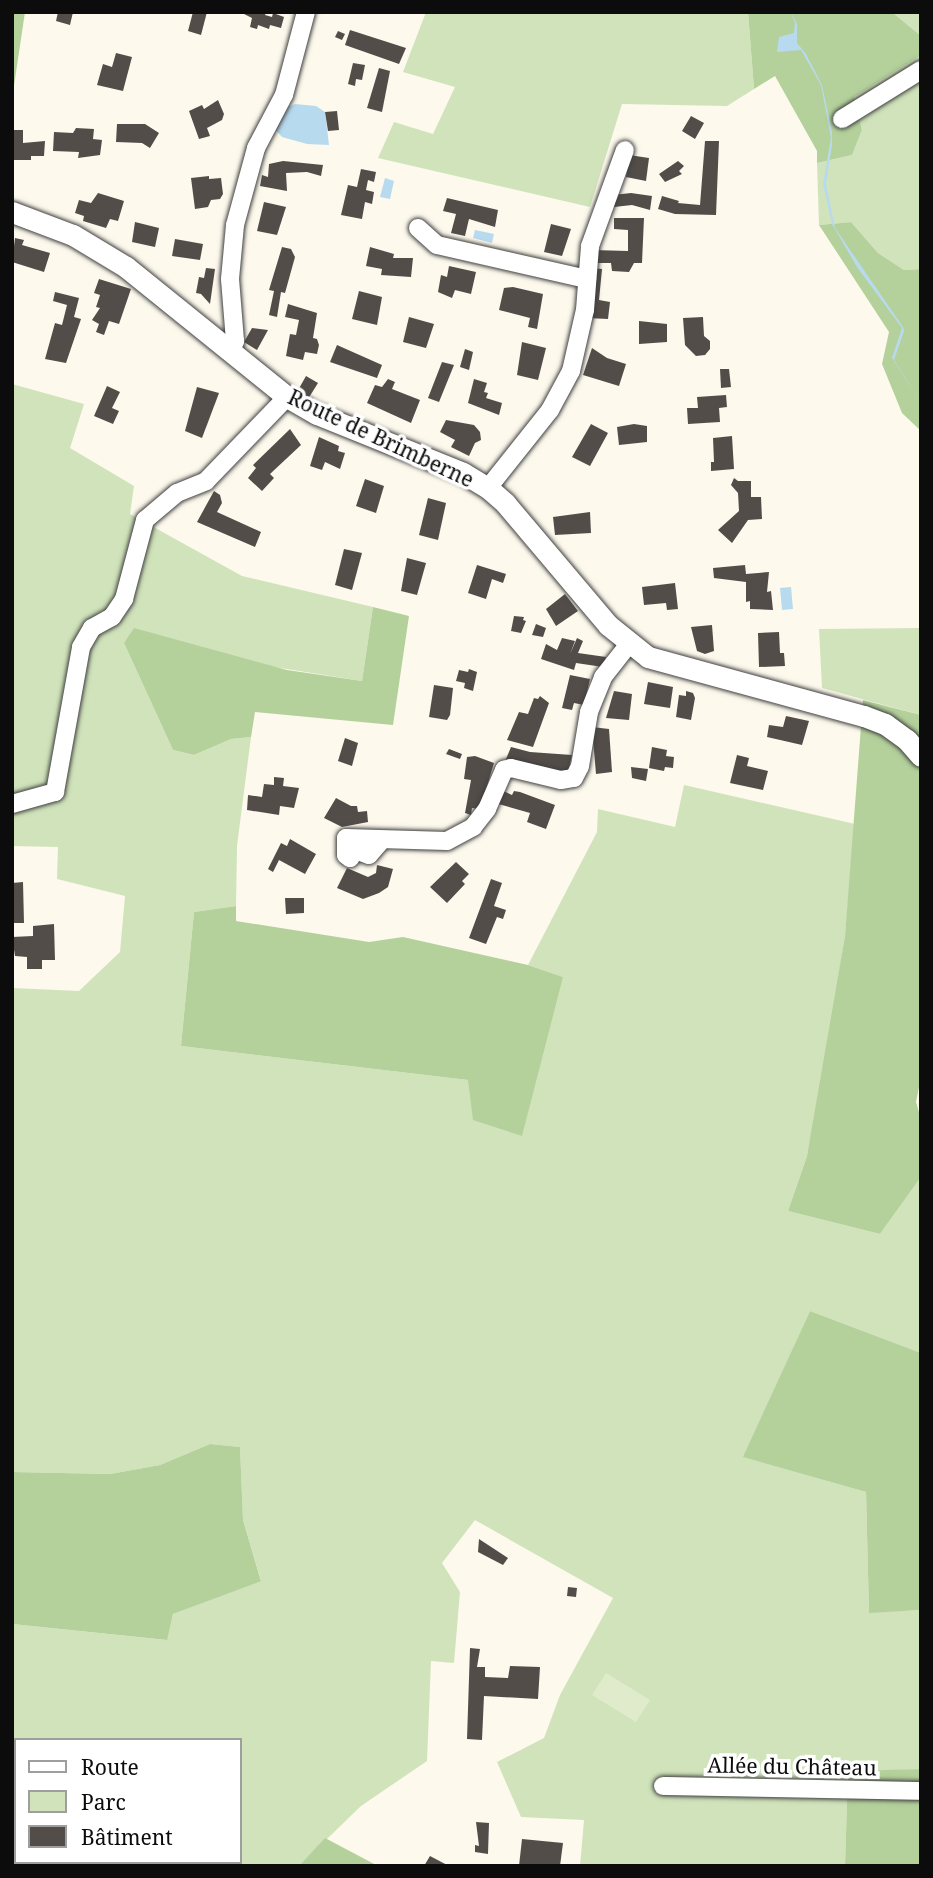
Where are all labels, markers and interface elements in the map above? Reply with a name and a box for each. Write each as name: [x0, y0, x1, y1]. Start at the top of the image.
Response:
street label: Route de Brimberne: [284, 384, 478, 492]
legend: [14, 1738, 242, 1864]
street label: Allée du Château: [707, 1752, 877, 1780]
text: Route: [81, 1753, 139, 1781]
text: Parc: [81, 1788, 126, 1816]
text: Bâtiment: [81, 1823, 173, 1851]

